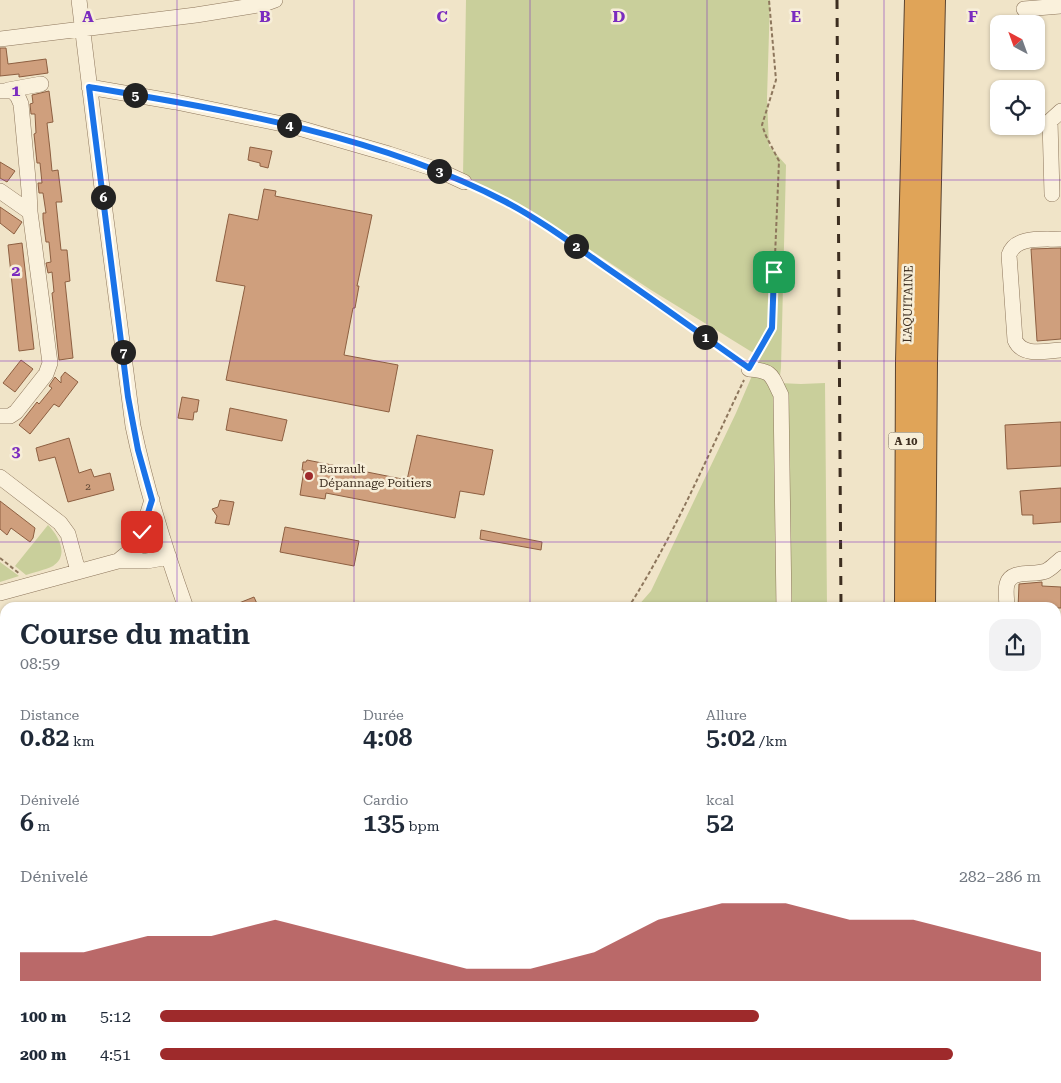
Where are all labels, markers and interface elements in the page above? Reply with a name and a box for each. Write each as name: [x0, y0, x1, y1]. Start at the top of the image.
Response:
text: A: [82, 7, 94, 26]
text: B: [259, 7, 271, 26]
text: C: [436, 7, 448, 26]
text: D: [613, 7, 626, 26]
text: E: [791, 7, 801, 26]
text: F: [968, 7, 978, 26]
north arrow: [990, 15, 1045, 70]
map controls: [990, 15, 1045, 135]
button: locate: [990, 80, 1045, 135]
text: 1: [12, 81, 21, 100]
pin: 5: [122, 82, 148, 108]
text: 5: [132, 87, 139, 103]
pin: 4: [276, 112, 302, 138]
text: 4: [286, 117, 293, 133]
pin: 3: [426, 158, 452, 184]
text: 3: [436, 163, 443, 179]
pin: 6: [90, 184, 116, 210]
text: 6: [100, 189, 107, 205]
pin: 2: [564, 234, 588, 258]
text: 2: [573, 238, 580, 254]
pin: [753, 251, 795, 293]
icon: arrive: [760, 258, 788, 286]
text: 2: [12, 261, 21, 280]
street label: L'AQUITAINE: [900, 265, 916, 343]
pin: 1: [692, 324, 718, 350]
text: 1: [702, 329, 709, 345]
pin: 7: [110, 340, 136, 364]
text: 7: [120, 344, 127, 360]
road number: A 10: [888, 432, 924, 450]
text: 3: [12, 442, 21, 461]
place label: Barrault Dépannage Poitiers: [319, 462, 432, 490]
marker: Barrault Dépannage Poitiers: [303, 470, 315, 482]
house number: 2: [85, 481, 91, 492]
pin: [121, 511, 163, 553]
icon: check: [128, 518, 156, 546]
text: Course du matin: [20, 618, 250, 651]
button: share: [989, 619, 1041, 671]
text: 08:59: [20, 654, 60, 673]
text: Distance: [20, 707, 79, 723]
text: Durée: [363, 707, 404, 723]
text: Allure: [706, 707, 747, 723]
text: 0.82: [20, 723, 69, 752]
text: 4:08: [363, 723, 412, 752]
text: 5:02: [706, 723, 755, 752]
text: km: [69, 733, 95, 749]
text: /km: [755, 733, 787, 749]
text: Dénivelé: [20, 792, 79, 808]
text: Cardio: [363, 792, 408, 808]
text: kcal: [706, 792, 734, 808]
text: 6: [20, 808, 34, 837]
text: 135: [363, 808, 405, 837]
text: 52: [706, 808, 734, 837]
text: m: [34, 818, 50, 834]
text: bpm: [405, 818, 440, 834]
text: Dénivelé: [20, 867, 88, 886]
text: 282–286 m: [959, 867, 1041, 886]
text: 100 m: [20, 1007, 66, 1026]
text: 5:12: [100, 1007, 131, 1026]
text: 200 m: [20, 1045, 66, 1064]
text: 4:51: [100, 1045, 131, 1064]

